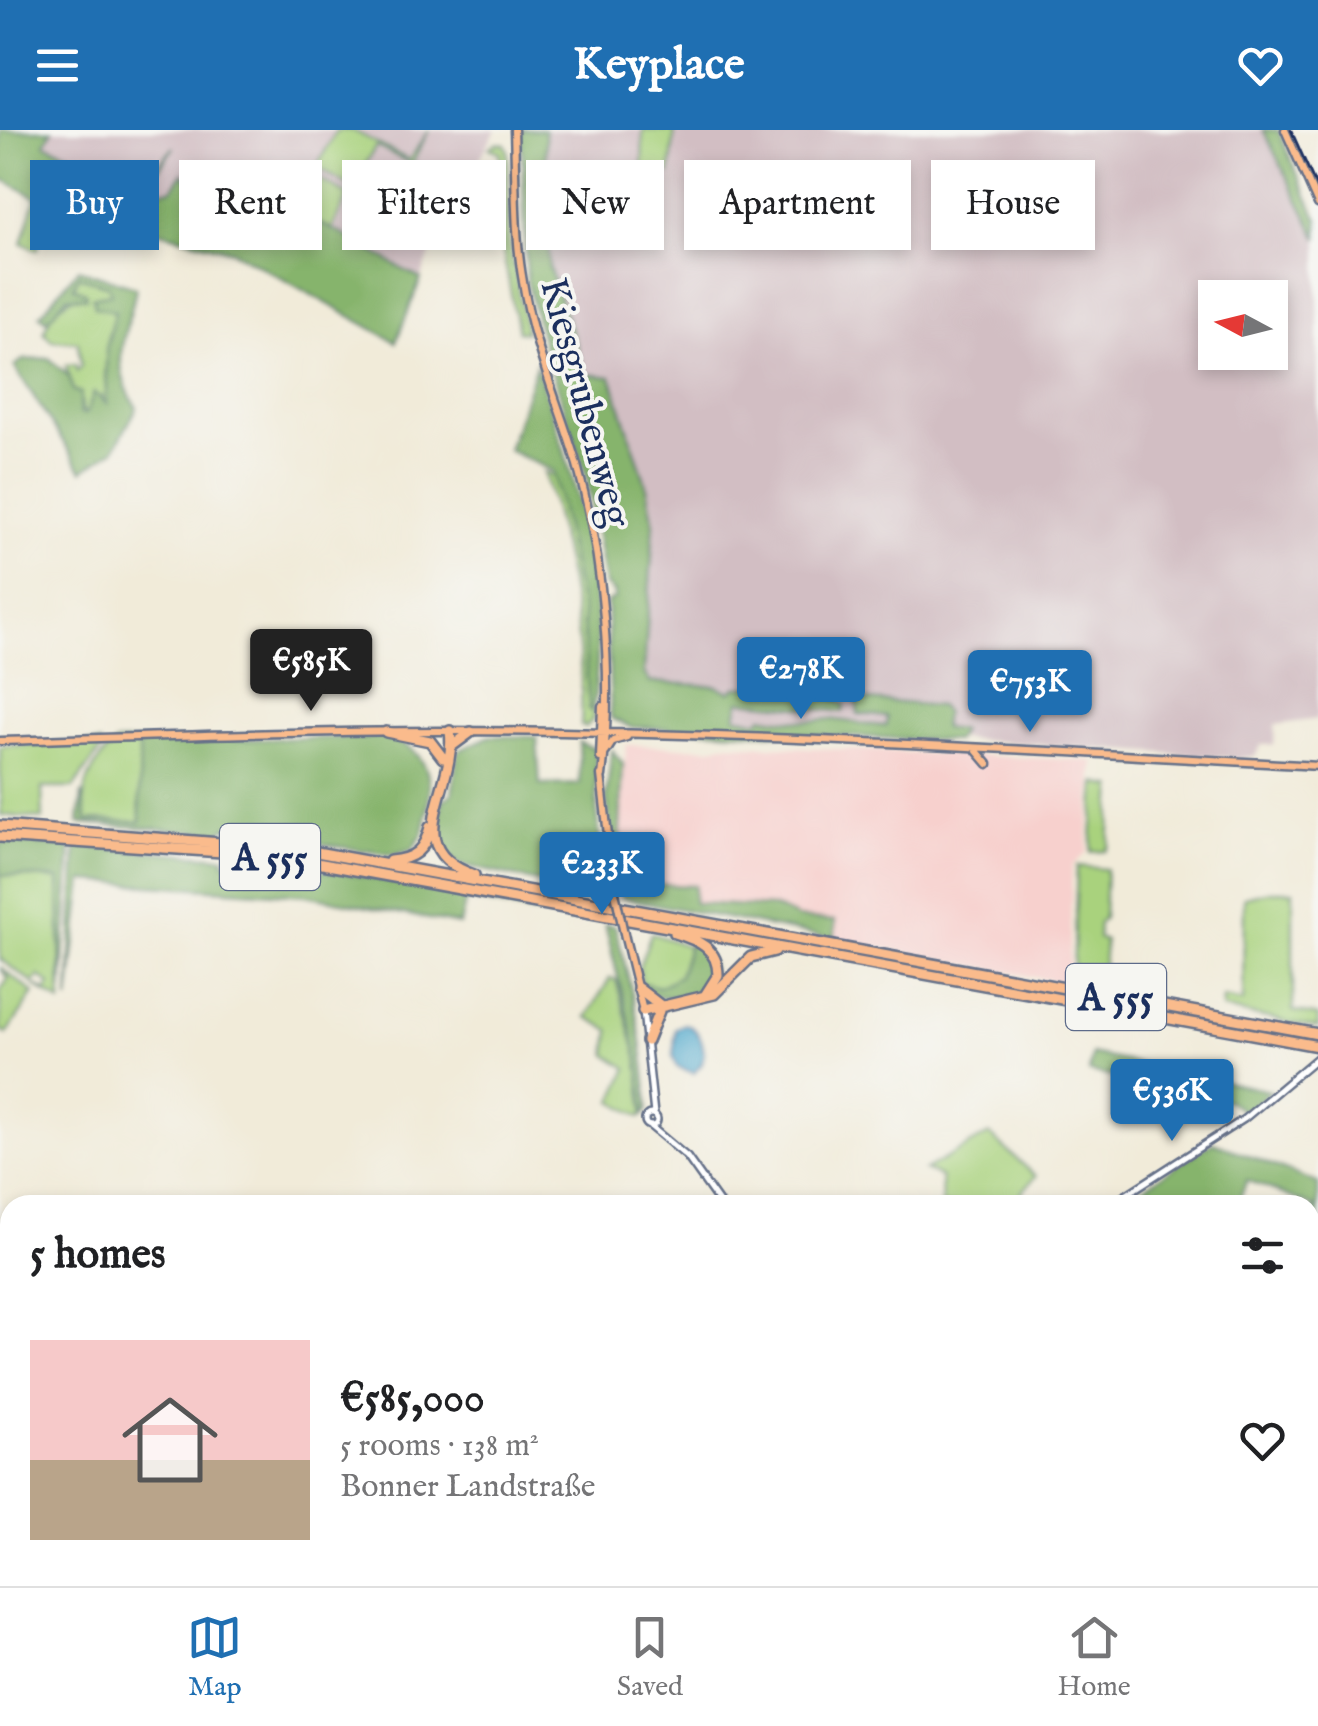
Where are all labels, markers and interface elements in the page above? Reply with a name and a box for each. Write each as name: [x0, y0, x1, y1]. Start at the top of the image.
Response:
text: Keyplace: [573, 37, 745, 94]
icon: menu: [30, 38, 85, 93]
icon: heart: [1233, 38, 1288, 93]
chip: Buy: [30, 160, 159, 250]
chip: Rent: [179, 160, 322, 250]
chip: Filters: [342, 160, 506, 250]
chip: New: [526, 160, 664, 250]
chip: Apartment: [684, 160, 911, 250]
chip: House: [931, 160, 1095, 250]
street label: Kiesgrubenweg: [526, 273, 642, 534]
north arrow: [1198, 280, 1288, 370]
map controls: [1198, 280, 1288, 370]
pin: €585K: [241, 629, 381, 714]
pin: €278K: [731, 637, 871, 722]
text: €585K: [272, 641, 350, 682]
text: €278K: [759, 649, 843, 690]
pin: €753K: [960, 650, 1100, 735]
text: €753K: [990, 662, 1070, 703]
road number: A 555: [220, 824, 320, 890]
pin: €233K: [532, 832, 672, 917]
text: €233K: [562, 844, 642, 885]
road number: A 555: [1066, 964, 1166, 1030]
pin: €536K: [1102, 1059, 1242, 1144]
text: €536K: [1133, 1071, 1211, 1112]
icon: filters: [1235, 1228, 1290, 1283]
text: 5 homes: [30, 1229, 166, 1282]
text: €585,000: [340, 1373, 485, 1426]
icon: home: [110, 1380, 230, 1500]
icon: heart: [1235, 1413, 1290, 1468]
text: 5 rooms · 138 m²: [340, 1426, 539, 1467]
text: Bonner Landstraße: [340, 1467, 596, 1508]
tab: Map: [187, 1610, 242, 1705]
tab: Saved: [617, 1610, 683, 1705]
tab: Home: [1058, 1610, 1131, 1705]

